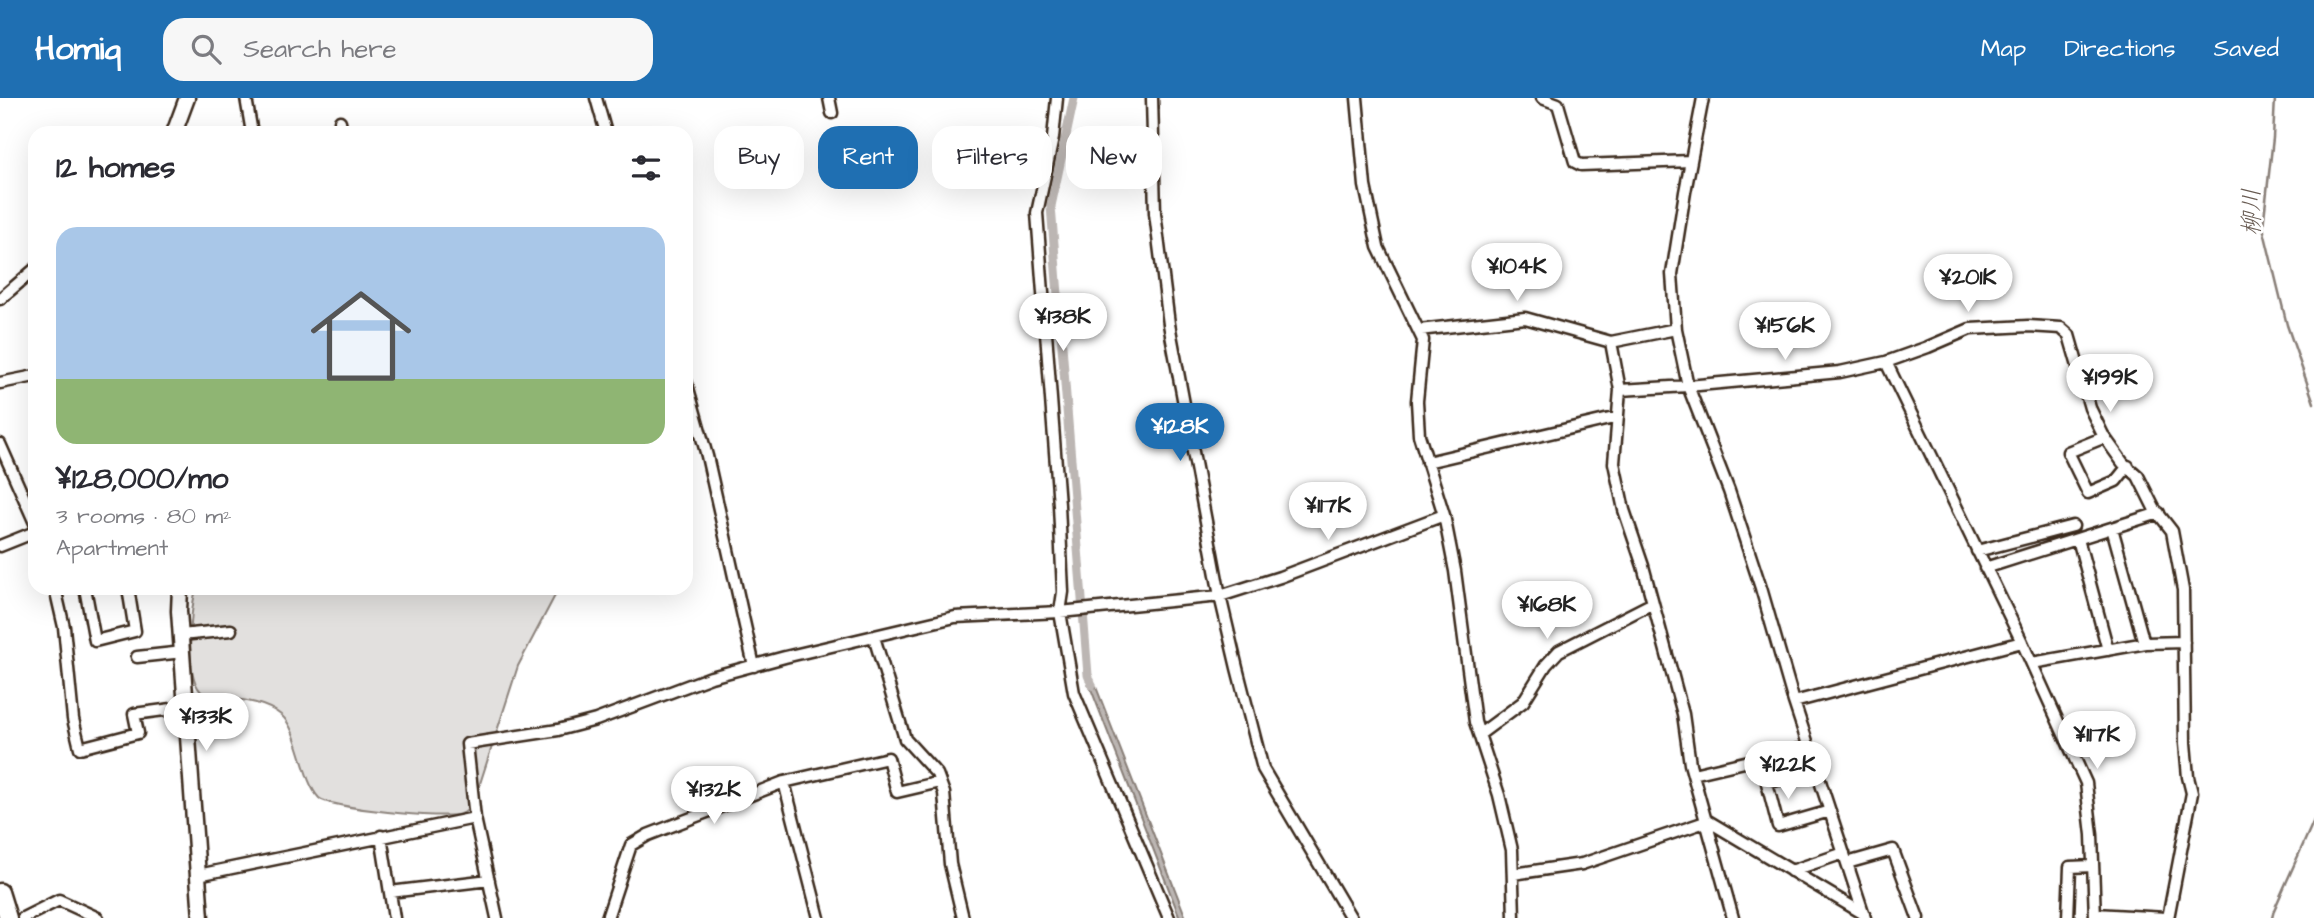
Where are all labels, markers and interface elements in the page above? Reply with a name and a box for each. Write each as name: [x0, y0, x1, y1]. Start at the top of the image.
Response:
search box: [163, 18, 653, 81]
text: Homiq: [35, 26, 121, 72]
icon: search: [187, 30, 225, 68]
text: Search here: [243, 31, 397, 67]
text: Map: [1981, 32, 2026, 66]
text: Directions: [2064, 32, 2176, 66]
text: Saved: [2214, 32, 2279, 66]
chip: Buy: [714, 126, 804, 189]
chip: Rent: [818, 126, 918, 189]
chip: Filters: [932, 126, 1052, 189]
chip: New: [1066, 126, 1162, 189]
text: 12 homes: [56, 147, 175, 189]
icon: filters: [627, 149, 665, 187]
water label: 柳川: [2235, 188, 2269, 236]
pin: ¥104K: [1468, 244, 1566, 303]
text: ¥104K: [1487, 250, 1547, 282]
pin: ¥201K: [1919, 254, 2017, 314]
text: ¥201K: [1940, 261, 1996, 293]
icon: home: [298, 273, 424, 399]
pin: ¥138K: [1014, 294, 1112, 353]
text: ¥138K: [1035, 300, 1091, 332]
pin: ¥156K: [1736, 302, 1834, 362]
text: ¥156K: [1755, 309, 1815, 341]
pin: ¥199K: [2061, 354, 2159, 414]
text: ¥199K: [2082, 361, 2138, 393]
pin: ¥128K: [1131, 404, 1229, 463]
text: ¥128K: [1151, 410, 1209, 442]
text: ¥128,000/mo: [56, 458, 228, 500]
pin: ¥117K: [1279, 482, 1377, 542]
text: ¥117K: [1305, 489, 1351, 521]
text: 3 rooms · 80 m²: [56, 500, 232, 532]
text: Apartment: [56, 532, 168, 564]
pin: ¥168K: [1498, 582, 1596, 641]
text: ¥168K: [1518, 588, 1576, 620]
pin: ¥133K: [157, 694, 255, 753]
text: ¥133K: [180, 700, 232, 732]
pin: ¥117K: [2048, 712, 2146, 771]
text: ¥117K: [2074, 718, 2120, 750]
pin: ¥122K: [1739, 742, 1837, 801]
text: ¥122K: [1760, 748, 1816, 780]
pin: ¥132K: [665, 766, 763, 826]
text: ¥132K: [687, 773, 741, 805]

